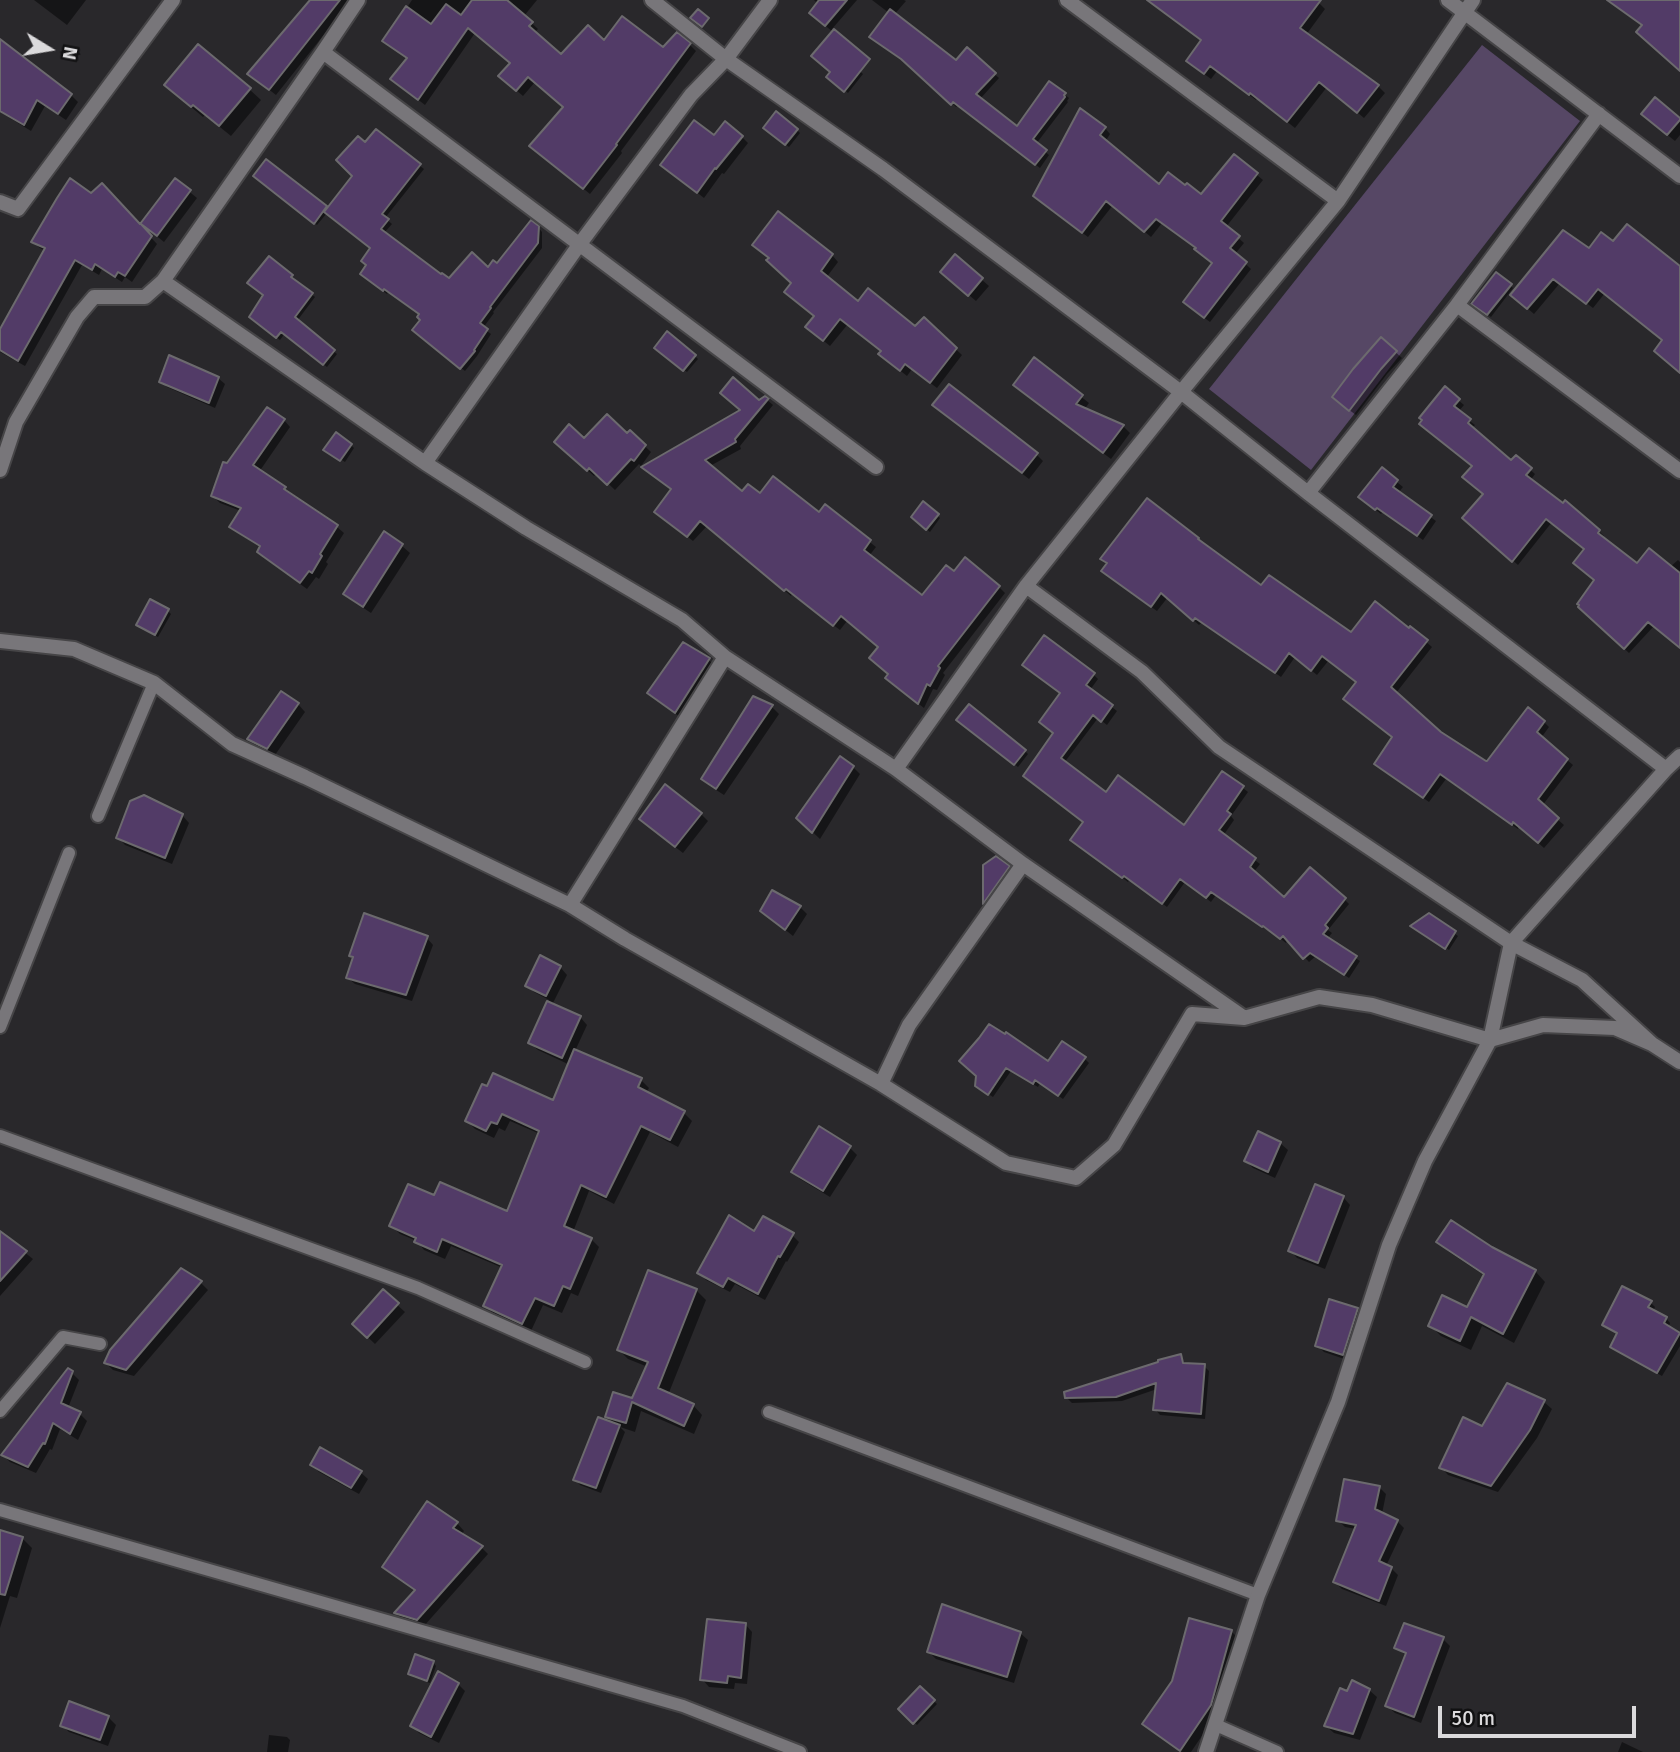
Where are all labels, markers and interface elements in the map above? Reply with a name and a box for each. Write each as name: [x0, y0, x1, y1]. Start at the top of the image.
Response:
north arrow: [14, 14, 84, 84]
text: N: [57, 44, 83, 62]
scale bar: [1442, 1692, 1640, 1736]
text: 50 m: [1451, 1705, 1495, 1731]

